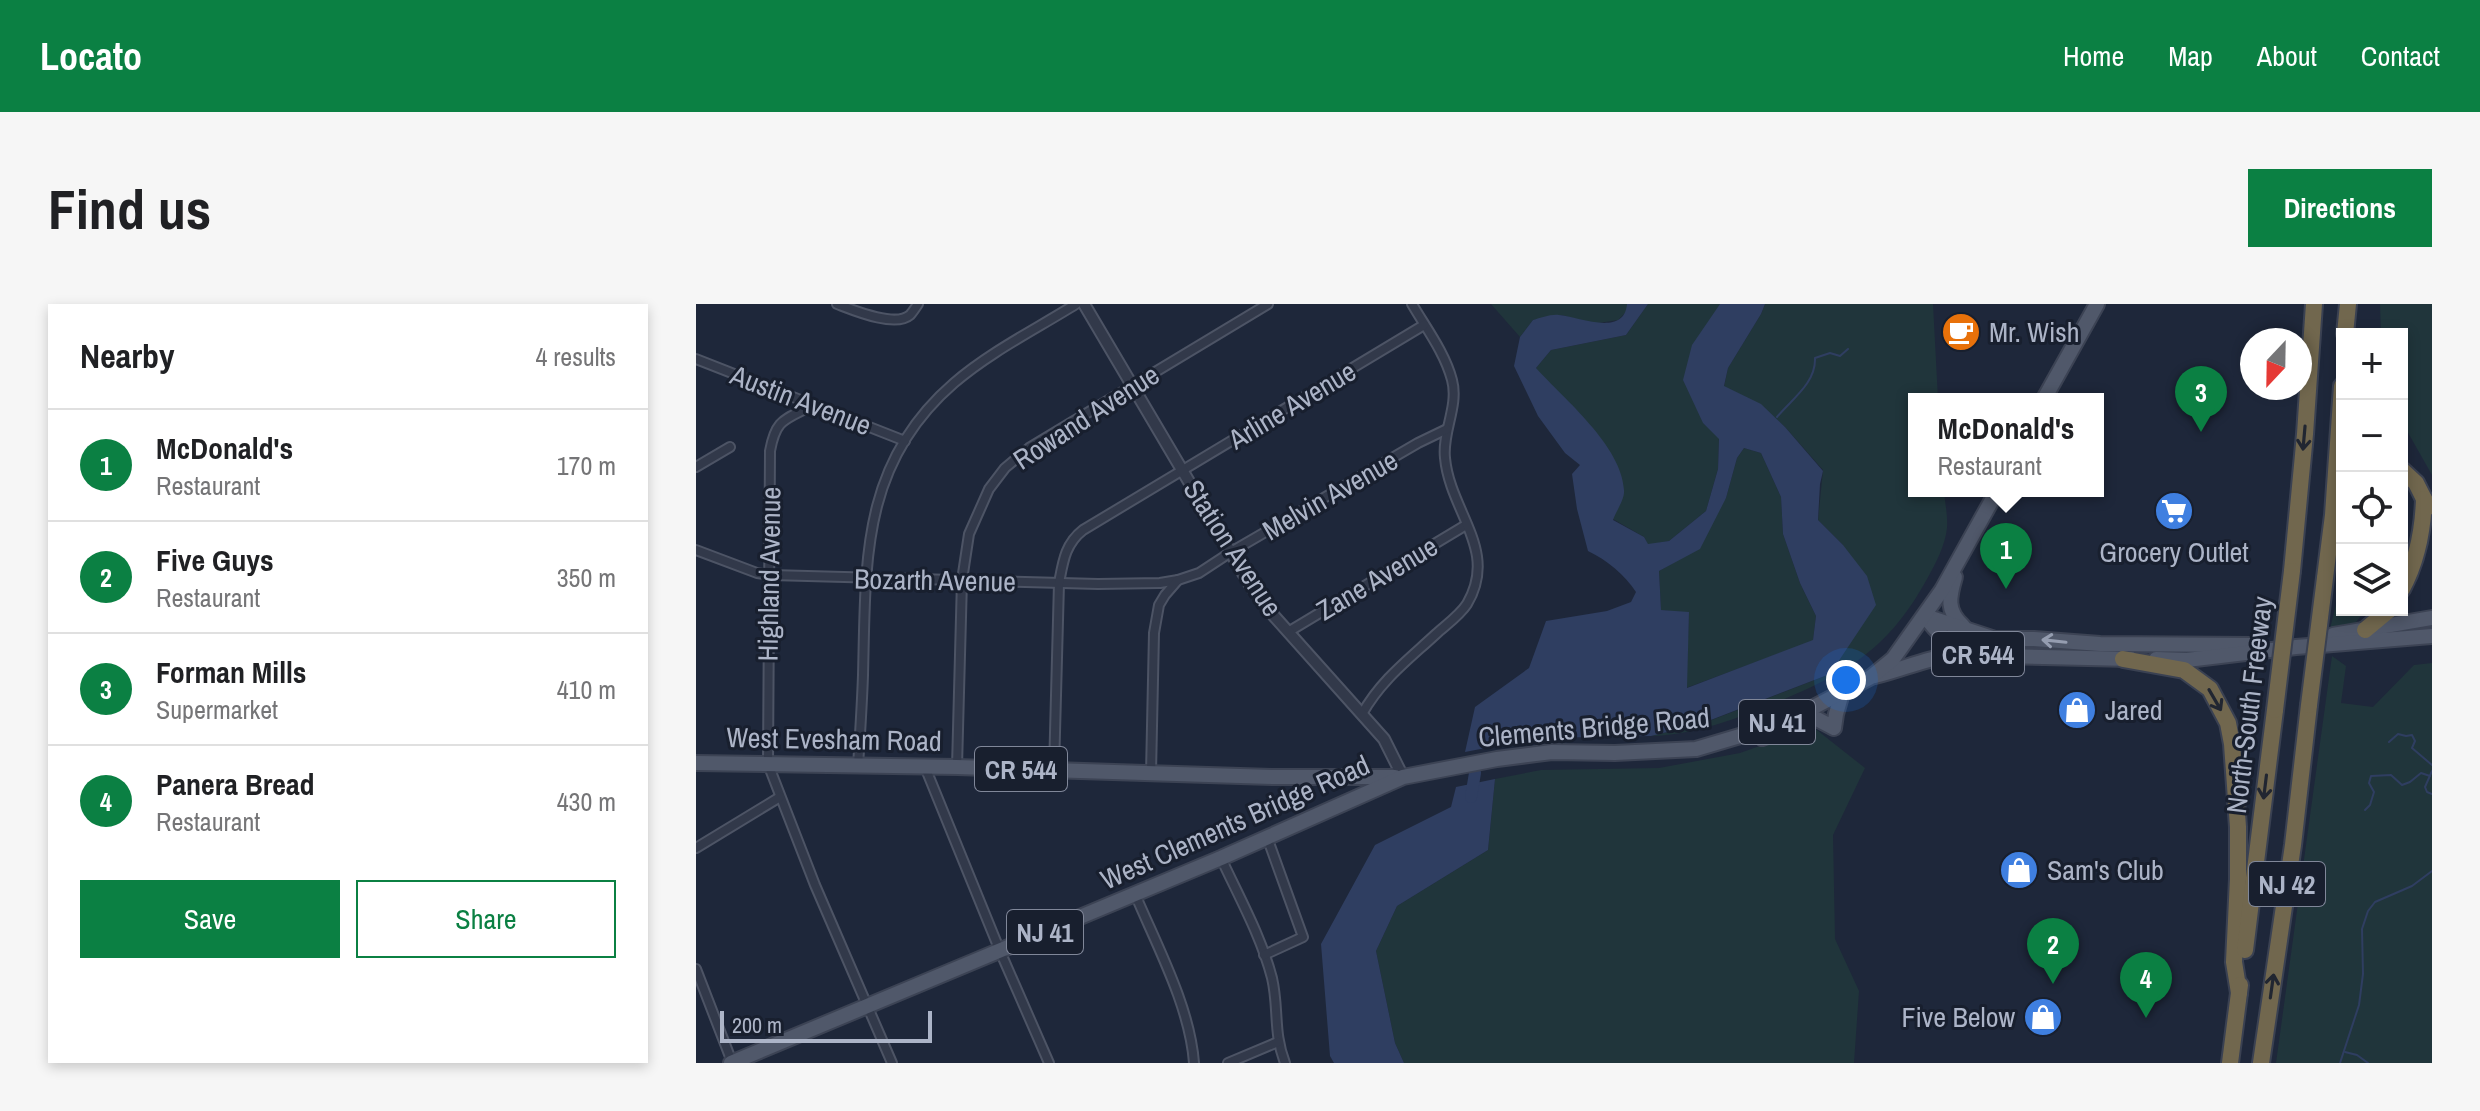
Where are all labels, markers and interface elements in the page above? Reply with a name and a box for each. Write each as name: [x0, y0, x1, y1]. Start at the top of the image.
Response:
text: Locato: [40, 31, 142, 82]
text: Home: [2063, 37, 2124, 75]
text: Map: [2168, 37, 2213, 75]
text: About: [2257, 37, 2317, 75]
text: Contact: [2361, 37, 2440, 75]
button: Directions: [2248, 169, 2432, 247]
text: Find us: [48, 171, 211, 246]
cafe icon: Mr. Wish: [1940, 311, 1982, 353]
place label: Mr. Wish: [1989, 313, 2080, 351]
north arrow: [2240, 328, 2312, 400]
map controls: [2336, 328, 2408, 616]
button: +: [2336, 328, 2408, 400]
text: Nearby: [80, 333, 175, 379]
text: 4 results: [535, 339, 616, 374]
street label: Arline Avenue: [1220, 352, 1363, 459]
street label: Austin Avenue: [724, 355, 877, 444]
street label: Rowand Avenue: [1006, 356, 1166, 478]
pin: 3: [2175, 366, 2227, 432]
popup: [1908, 393, 2104, 497]
button: −: [2336, 400, 2408, 472]
text: McDonald's: [1937, 408, 2075, 448]
one-way arrow: [2297, 424, 2312, 451]
text: McDonald's: [156, 428, 293, 468]
street label: Melvin Avenue: [1255, 441, 1405, 549]
text: 1: [100, 448, 112, 483]
text: 170 m: [557, 448, 616, 483]
text: Restaurant: [1937, 448, 2042, 483]
text: Restaurant: [156, 468, 260, 503]
street label: Station Avenue: [1175, 472, 1291, 624]
button: locate: [2336, 472, 2408, 544]
street label: Highland Avenue: [748, 486, 790, 662]
supermarket icon: Grocery Outlet: [2153, 490, 2195, 532]
pin: 1: [1980, 523, 2032, 589]
street label: Zane Avenue: [1309, 527, 1445, 629]
place label: Grocery Outlet: [2099, 533, 2249, 571]
text: Five Guys: [156, 540, 274, 580]
button: layers: [2336, 544, 2408, 616]
text: 2: [100, 560, 112, 595]
text: 350 m: [557, 560, 616, 595]
street label: Bozarth Avenue: [854, 560, 1016, 600]
text: Restaurant: [156, 580, 260, 615]
street label: North-South Freeway: [2217, 594, 2281, 816]
road number: CR 544: [1932, 632, 2024, 676]
one-way arrow: [2041, 634, 2068, 649]
text: Forman Mills: [156, 652, 307, 692]
your location: [1826, 660, 1866, 700]
text: 3: [100, 672, 112, 707]
text: 410 m: [557, 672, 616, 707]
one-way arrow: [2207, 688, 2223, 711]
shop icon: Jared: [2056, 689, 2098, 731]
place label: Jared: [2105, 691, 2162, 729]
text: Supermarket: [156, 692, 278, 727]
street label: Clements Bridge Road: [1477, 698, 1711, 756]
road number: NJ 41: [1739, 700, 1815, 744]
street label: West Evesham Road: [726, 718, 942, 760]
street label: West Clements Bridge Road: [1095, 746, 1375, 898]
road number: CR 544: [975, 747, 1067, 791]
text: Panera Bread: [156, 764, 315, 804]
one-way arrow: [2258, 773, 2273, 800]
text: 4: [100, 784, 112, 819]
text: 430 m: [557, 784, 616, 819]
text: Restaurant: [156, 804, 260, 839]
shop icon: Sam's Club: [1998, 849, 2040, 891]
place label: Sam's Club: [2047, 851, 2164, 889]
road number: NJ 42: [2249, 862, 2325, 906]
button: Save: [80, 880, 340, 958]
button: Share: [356, 880, 616, 958]
road number: NJ 41: [1007, 910, 1083, 954]
pin: 2: [2027, 918, 2079, 984]
pin: 4: [2120, 952, 2172, 1018]
one-way arrow: [2265, 974, 2280, 999]
shop icon: Five Below: [2022, 996, 2064, 1038]
place label: Five Below: [1901, 998, 2015, 1036]
scale bar: [720, 1007, 932, 1043]
text: 200 m: [732, 1010, 782, 1040]

